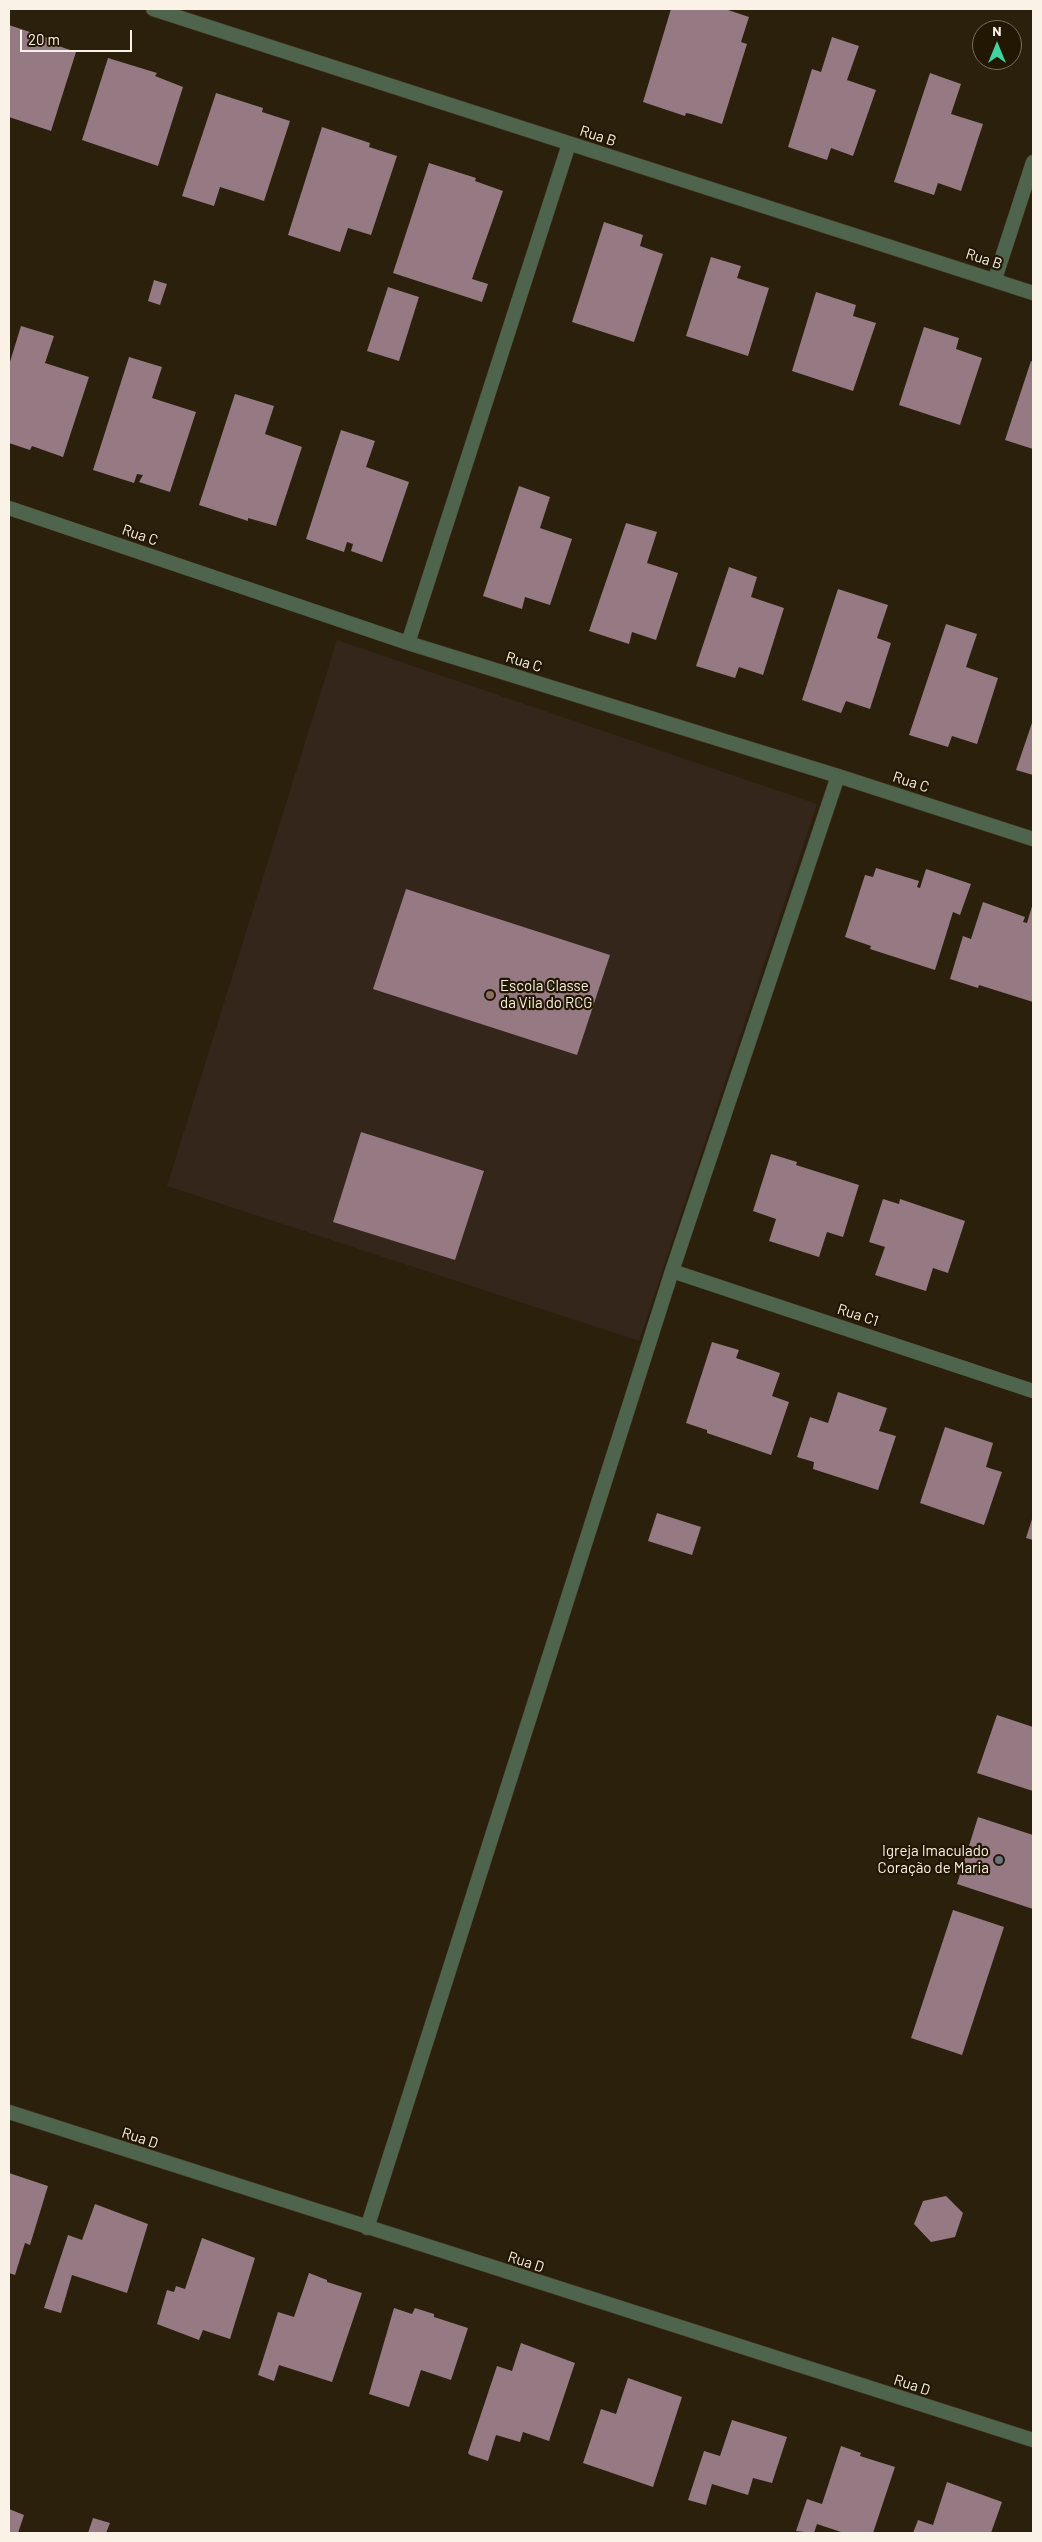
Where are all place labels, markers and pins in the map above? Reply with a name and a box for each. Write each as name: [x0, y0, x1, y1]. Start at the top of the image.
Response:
place label: Escola Classe da Vila do RCG: [500, 977, 592, 1012]
marker: Escola Classe da Vila do RCG: [484, 989, 496, 1001]
place label: Igreja Imaculado Coração de Maria: [878, 1842, 989, 1877]
marker: Igreja Imaculado Coração de Maria: [993, 1854, 1005, 1866]

